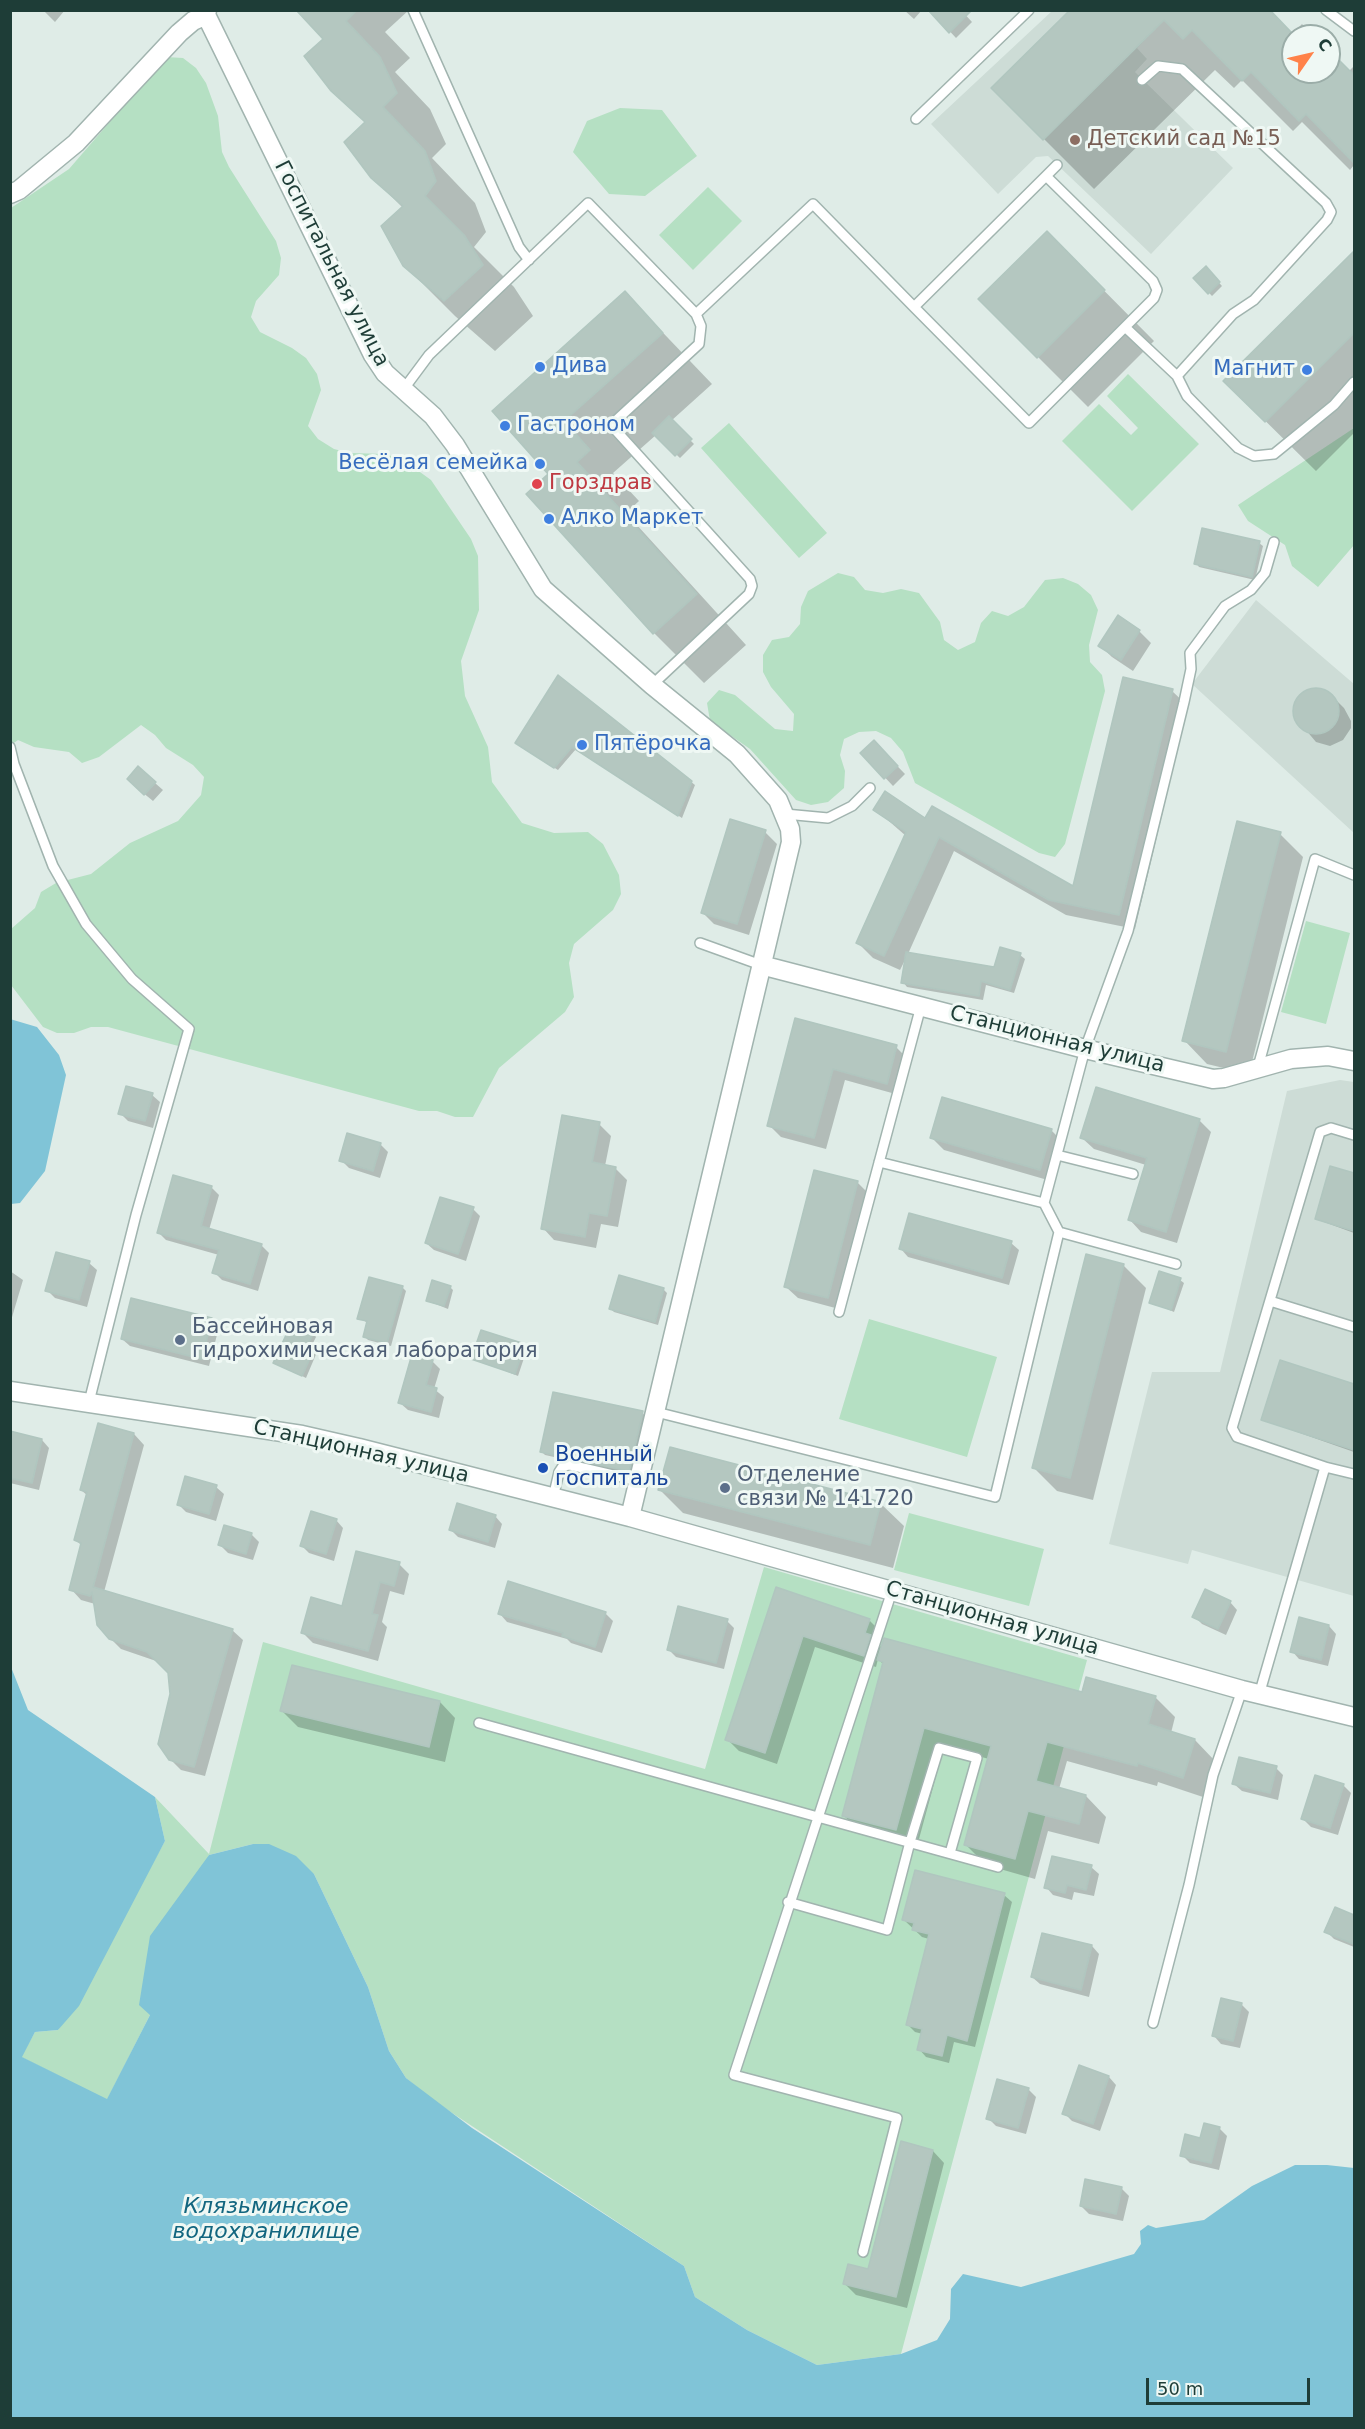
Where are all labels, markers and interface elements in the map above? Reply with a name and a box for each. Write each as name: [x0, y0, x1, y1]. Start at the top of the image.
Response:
north arrow: [1281, 24, 1341, 84]
text: С: [1314, 35, 1336, 55]
place label: Детский сад №15: [1087, 127, 1281, 153]
marker: Детский сад №15: [1068, 133, 1082, 147]
street label: Госпитальная улица: [268, 157, 394, 371]
place label: Дива: [552, 354, 607, 380]
place label: Магнит: [1213, 357, 1295, 383]
marker: Дива: [533, 360, 547, 374]
marker: Магнит: [1300, 363, 1314, 377]
place label: Гастроном: [517, 413, 635, 439]
marker: Гастроном: [498, 419, 512, 433]
place label: Весёлая семейка: [338, 451, 528, 477]
marker: Весёлая семейка: [533, 457, 547, 471]
place label: Горздрав: [549, 471, 652, 497]
marker: Горздрав: [530, 477, 544, 491]
place label: Алко Маркет: [561, 506, 703, 532]
marker: Алко Маркет: [542, 512, 556, 526]
place label: Пятёрочка: [594, 732, 712, 758]
marker: Пятёрочка: [575, 738, 589, 752]
street label: Станционная улица: [947, 1001, 1167, 1079]
place label: Бассейновая гидрохимическая лаборатория: [192, 1315, 538, 1365]
marker: Бассейновая гидрохимическая лаборатория: [173, 1333, 187, 1347]
street label: Станционная улица: [251, 1415, 471, 1489]
place label: Военный госпиталь: [555, 1443, 669, 1493]
marker: Военный госпиталь: [536, 1461, 550, 1475]
place label: Отделение связи № 141720: [737, 1463, 914, 1513]
marker: Отделение связи № 141720: [718, 1481, 732, 1495]
street label: Станционная улица: [883, 1576, 1101, 1662]
water label: Клязьминское водохранилище: [173, 2194, 359, 2246]
scale bar: [1149, 2366, 1312, 2404]
text: 50 m: [1157, 2378, 1203, 2399]

